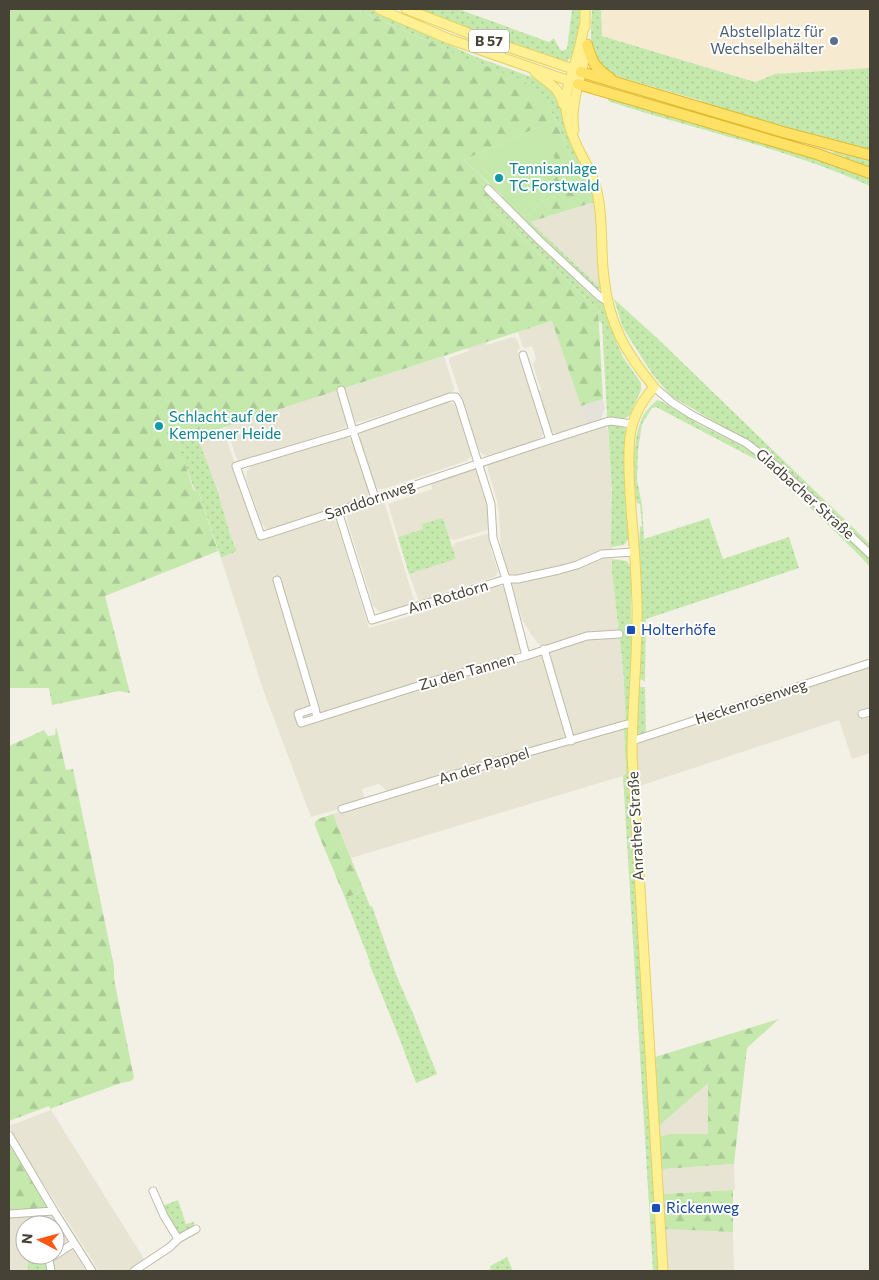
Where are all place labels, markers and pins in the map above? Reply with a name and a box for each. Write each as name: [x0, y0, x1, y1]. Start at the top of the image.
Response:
place label: Abstellplatz für Wechselbehälter: [710, 22, 824, 57]
marker: Abstellplatz für Wechselbehälter: [828, 35, 840, 47]
place label: Tennisanlage TC Forstwald: [509, 159, 599, 194]
marker: Tennisanlage TC Forstwald: [493, 172, 505, 184]
place label: Schlacht auf der Kempener Heide: [169, 407, 281, 442]
marker: Schlacht auf der Kempener Heide: [153, 420, 165, 432]
place label: Holterhöfe: [641, 620, 716, 638]
marker: Holterhöfe: [625, 624, 637, 636]
place label: Rickenweg: [666, 1198, 739, 1216]
marker: Rickenweg: [650, 1202, 662, 1214]

